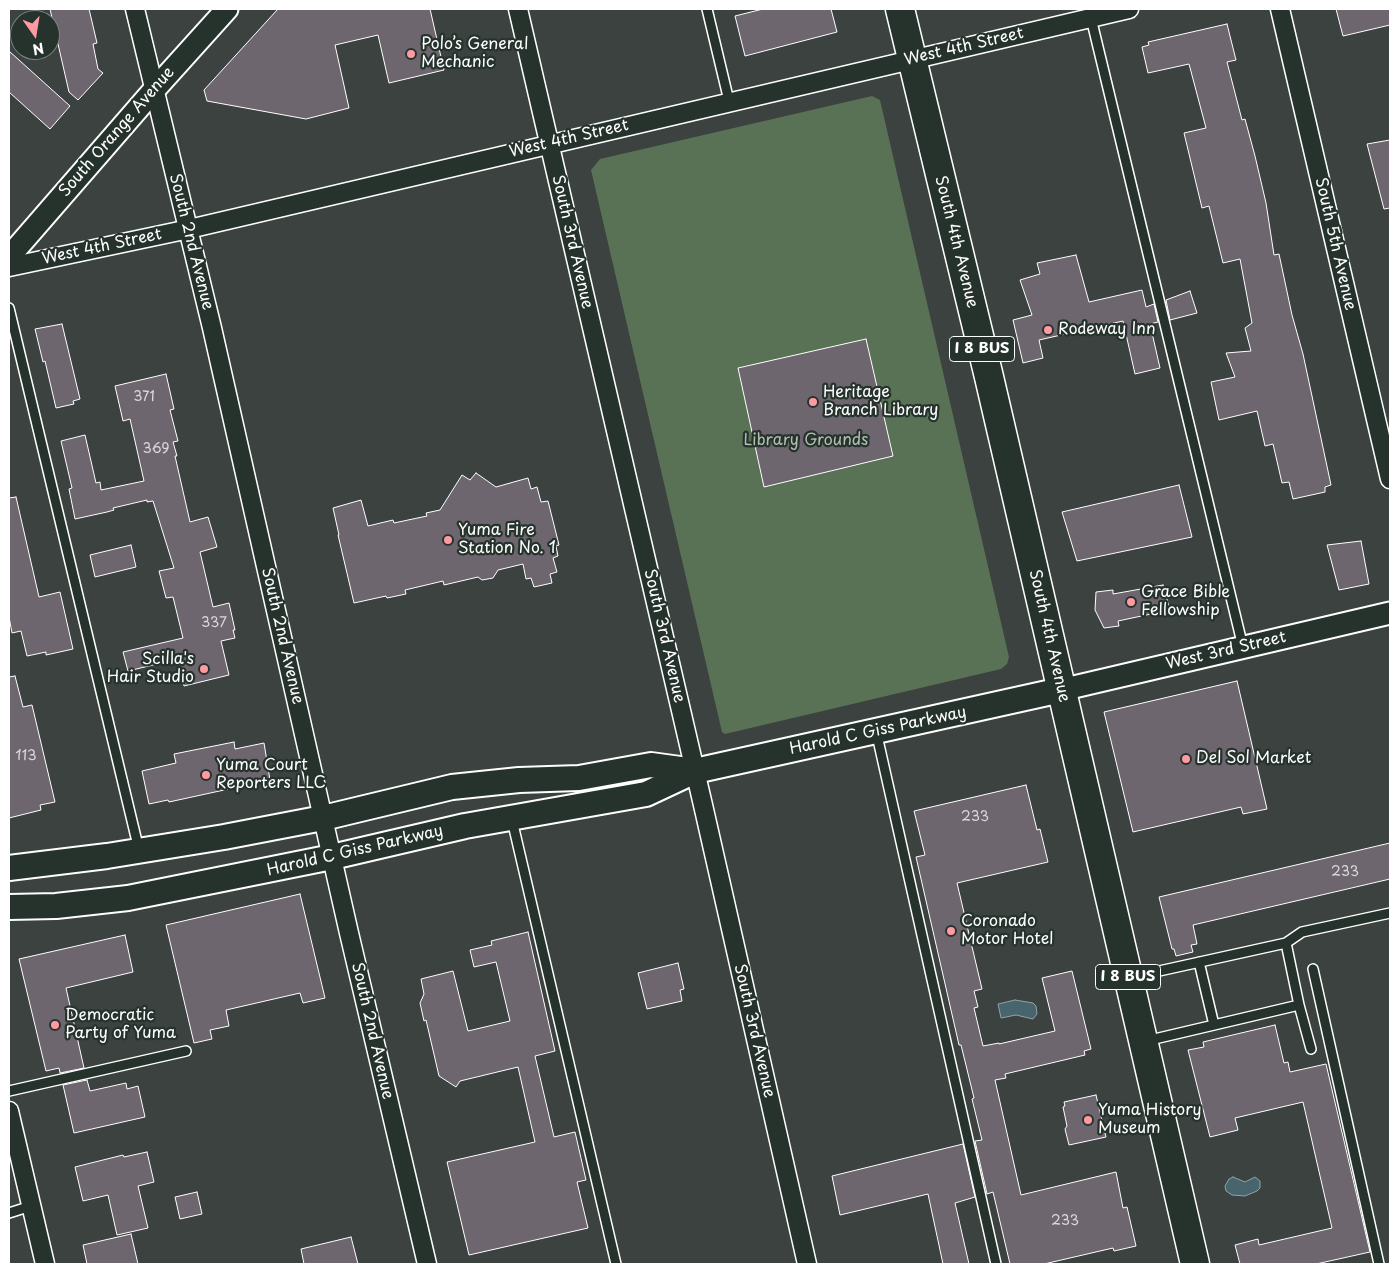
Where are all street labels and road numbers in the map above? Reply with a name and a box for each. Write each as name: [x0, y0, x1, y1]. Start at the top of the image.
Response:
street label: West 4th Street: [902, 24, 1026, 70]
street label: South Orange Avenue: [55, 63, 179, 201]
street label: West 4th Street: [507, 116, 631, 162]
street label: South 2nd Avenue: [165, 172, 217, 312]
street label: South 3rd Avenue: [547, 173, 597, 311]
street label: South 4th Avenue: [930, 174, 982, 310]
street label: South 5th Avenue: [1310, 176, 1360, 312]
street label: West 4th Street: [40, 225, 164, 269]
road number: I 8 BUS: [950, 336, 1014, 362]
street label: South 2nd Avenue: [257, 566, 307, 706]
street label: South 3rd Avenue: [639, 567, 689, 705]
street label: South 4th Avenue: [1024, 568, 1074, 704]
street label: West 3rd Street: [1164, 628, 1288, 674]
street label: Harold C Giss Parkway: [788, 703, 968, 759]
street label: Harold C Giss Parkway: [265, 821, 445, 881]
street label: South 2nd Avenue: [347, 961, 397, 1101]
street label: South 3rd Avenue: [729, 962, 779, 1100]
road number: I 8 BUS: [1096, 964, 1160, 990]

